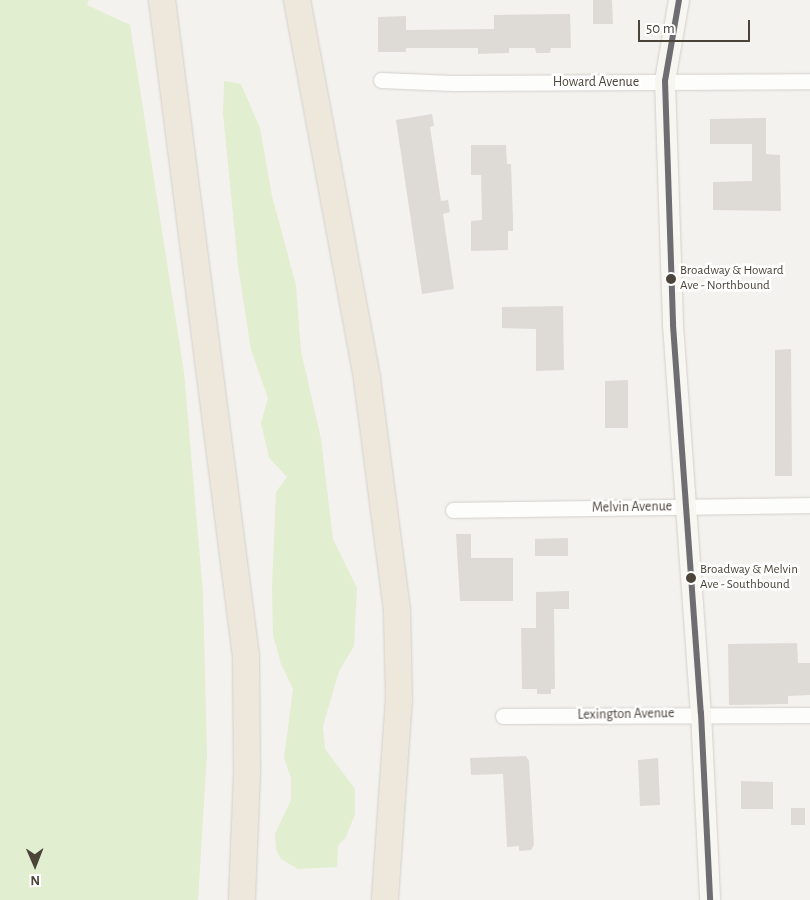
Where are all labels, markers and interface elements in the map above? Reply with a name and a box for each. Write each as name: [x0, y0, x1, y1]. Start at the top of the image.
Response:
scale bar: [640, 10, 752, 42]
text: 50 m: [646, 21, 675, 36]
street label: Howard Avenue: [553, 74, 639, 90]
place label: Broadway & Howard Ave - Northbound: [680, 264, 784, 295]
marker: Broadway & Howard Ave - Northbound: [666, 274, 676, 284]
street label: Melvin Avenue: [592, 498, 672, 516]
place label: Broadway & Melvin Ave - Southbound: [700, 563, 798, 594]
marker: Broadway & Melvin Ave - Southbound: [686, 573, 696, 583]
street label: Lexington Avenue: [577, 705, 675, 723]
north arrow: [10, 840, 60, 890]
text: N: [30, 873, 40, 887]

